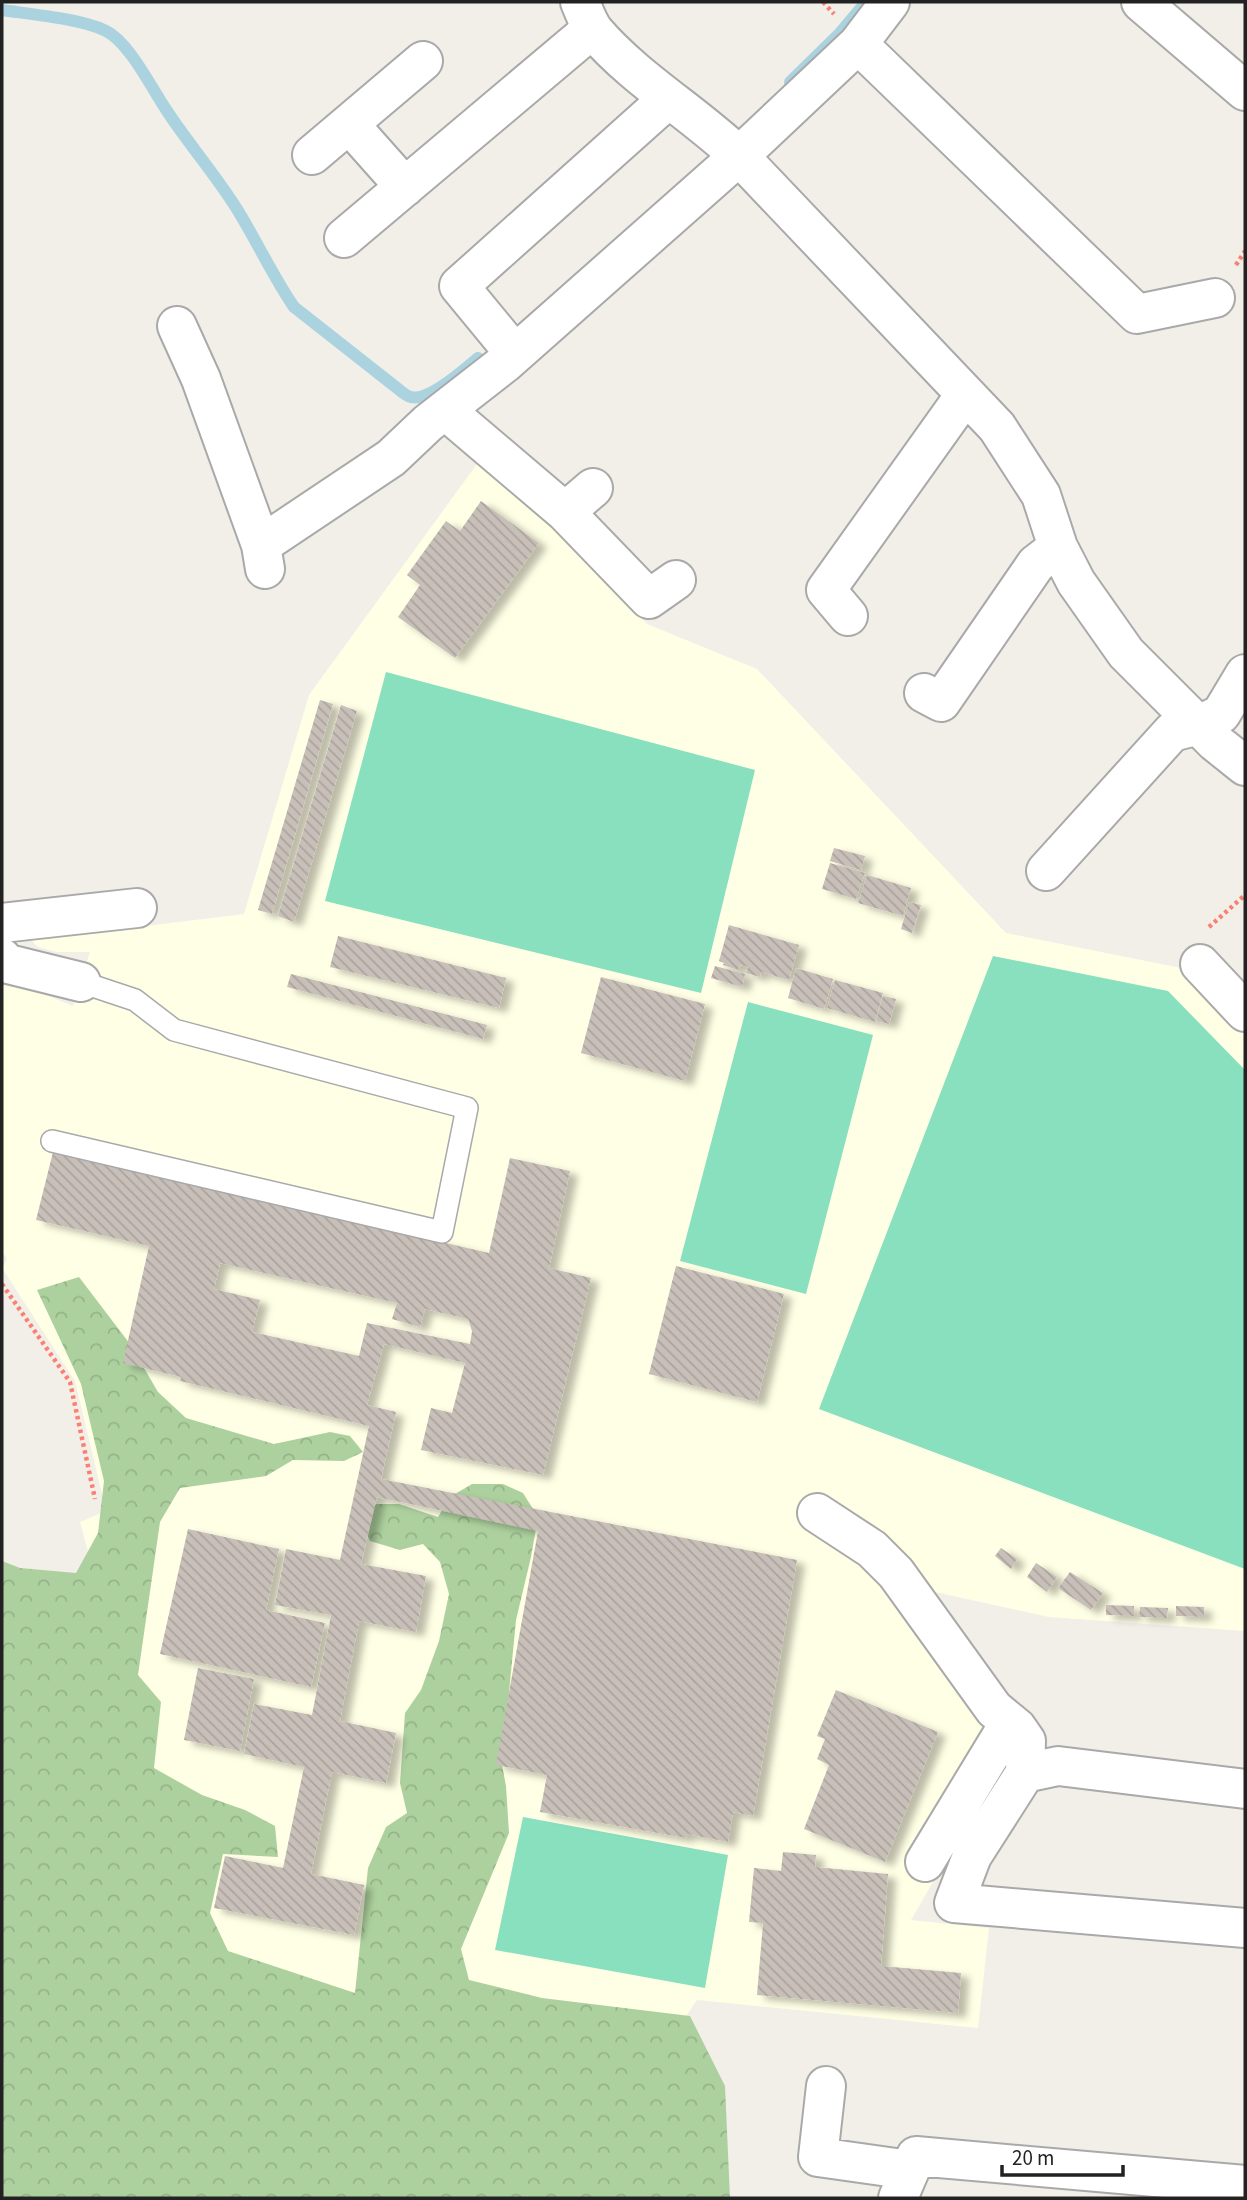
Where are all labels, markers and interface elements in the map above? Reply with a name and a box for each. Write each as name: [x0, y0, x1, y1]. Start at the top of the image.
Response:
scale bar: [1002, 2134, 1123, 2178]
text: 20 m: [1012, 2143, 1054, 2173]

